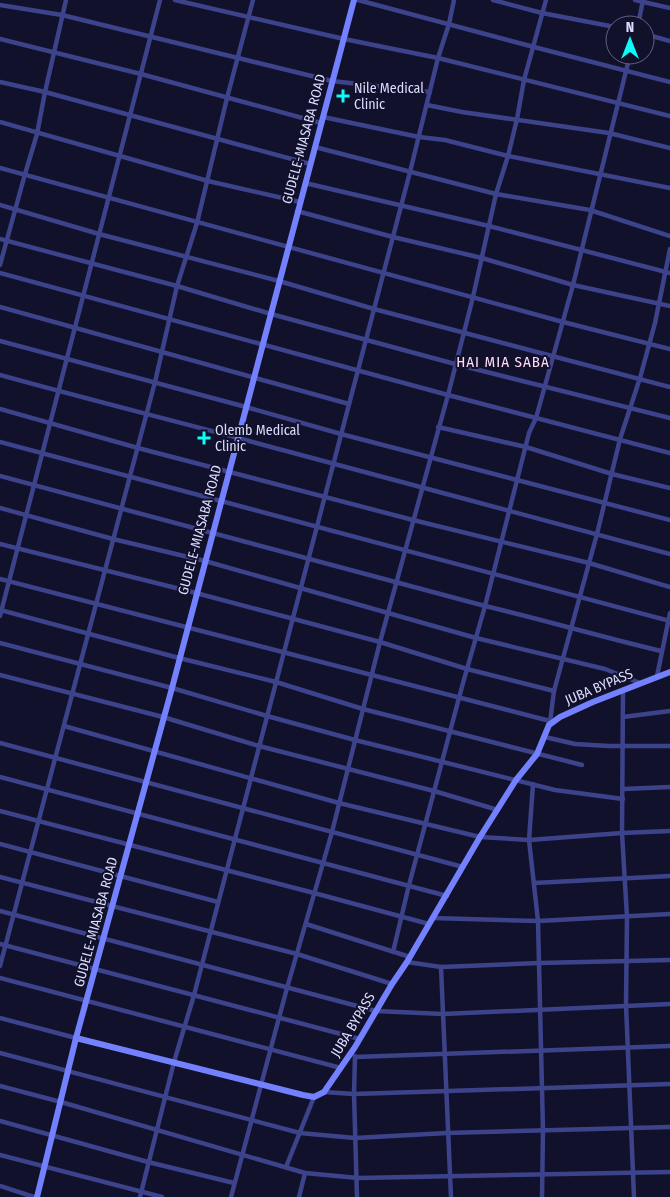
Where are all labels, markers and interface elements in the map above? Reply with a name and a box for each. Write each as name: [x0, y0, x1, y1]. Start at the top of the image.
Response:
north arrow: [605, 15, 655, 65]
text: N: [626, 19, 634, 36]
street label: GUDELE-MIASABA ROAD: [278, 72, 330, 206]
place label: Nile Medical Clinic: [354, 80, 424, 113]
marker: Nile Medical Clinic: [336, 89, 350, 103]
district label: HAI MIA SABA: [456, 353, 550, 371]
place label: Olemb Medical Clinic: [215, 422, 300, 455]
marker: Olemb Medical Clinic: [197, 431, 211, 445]
street label: GUDELE-MIASABA ROAD: [174, 463, 226, 597]
street label: JUBA BYPASS: [562, 665, 636, 709]
street label: GUDELE-MIASABA ROAD: [70, 855, 122, 989]
street label: JUBA BYPASS: [327, 990, 379, 1060]

